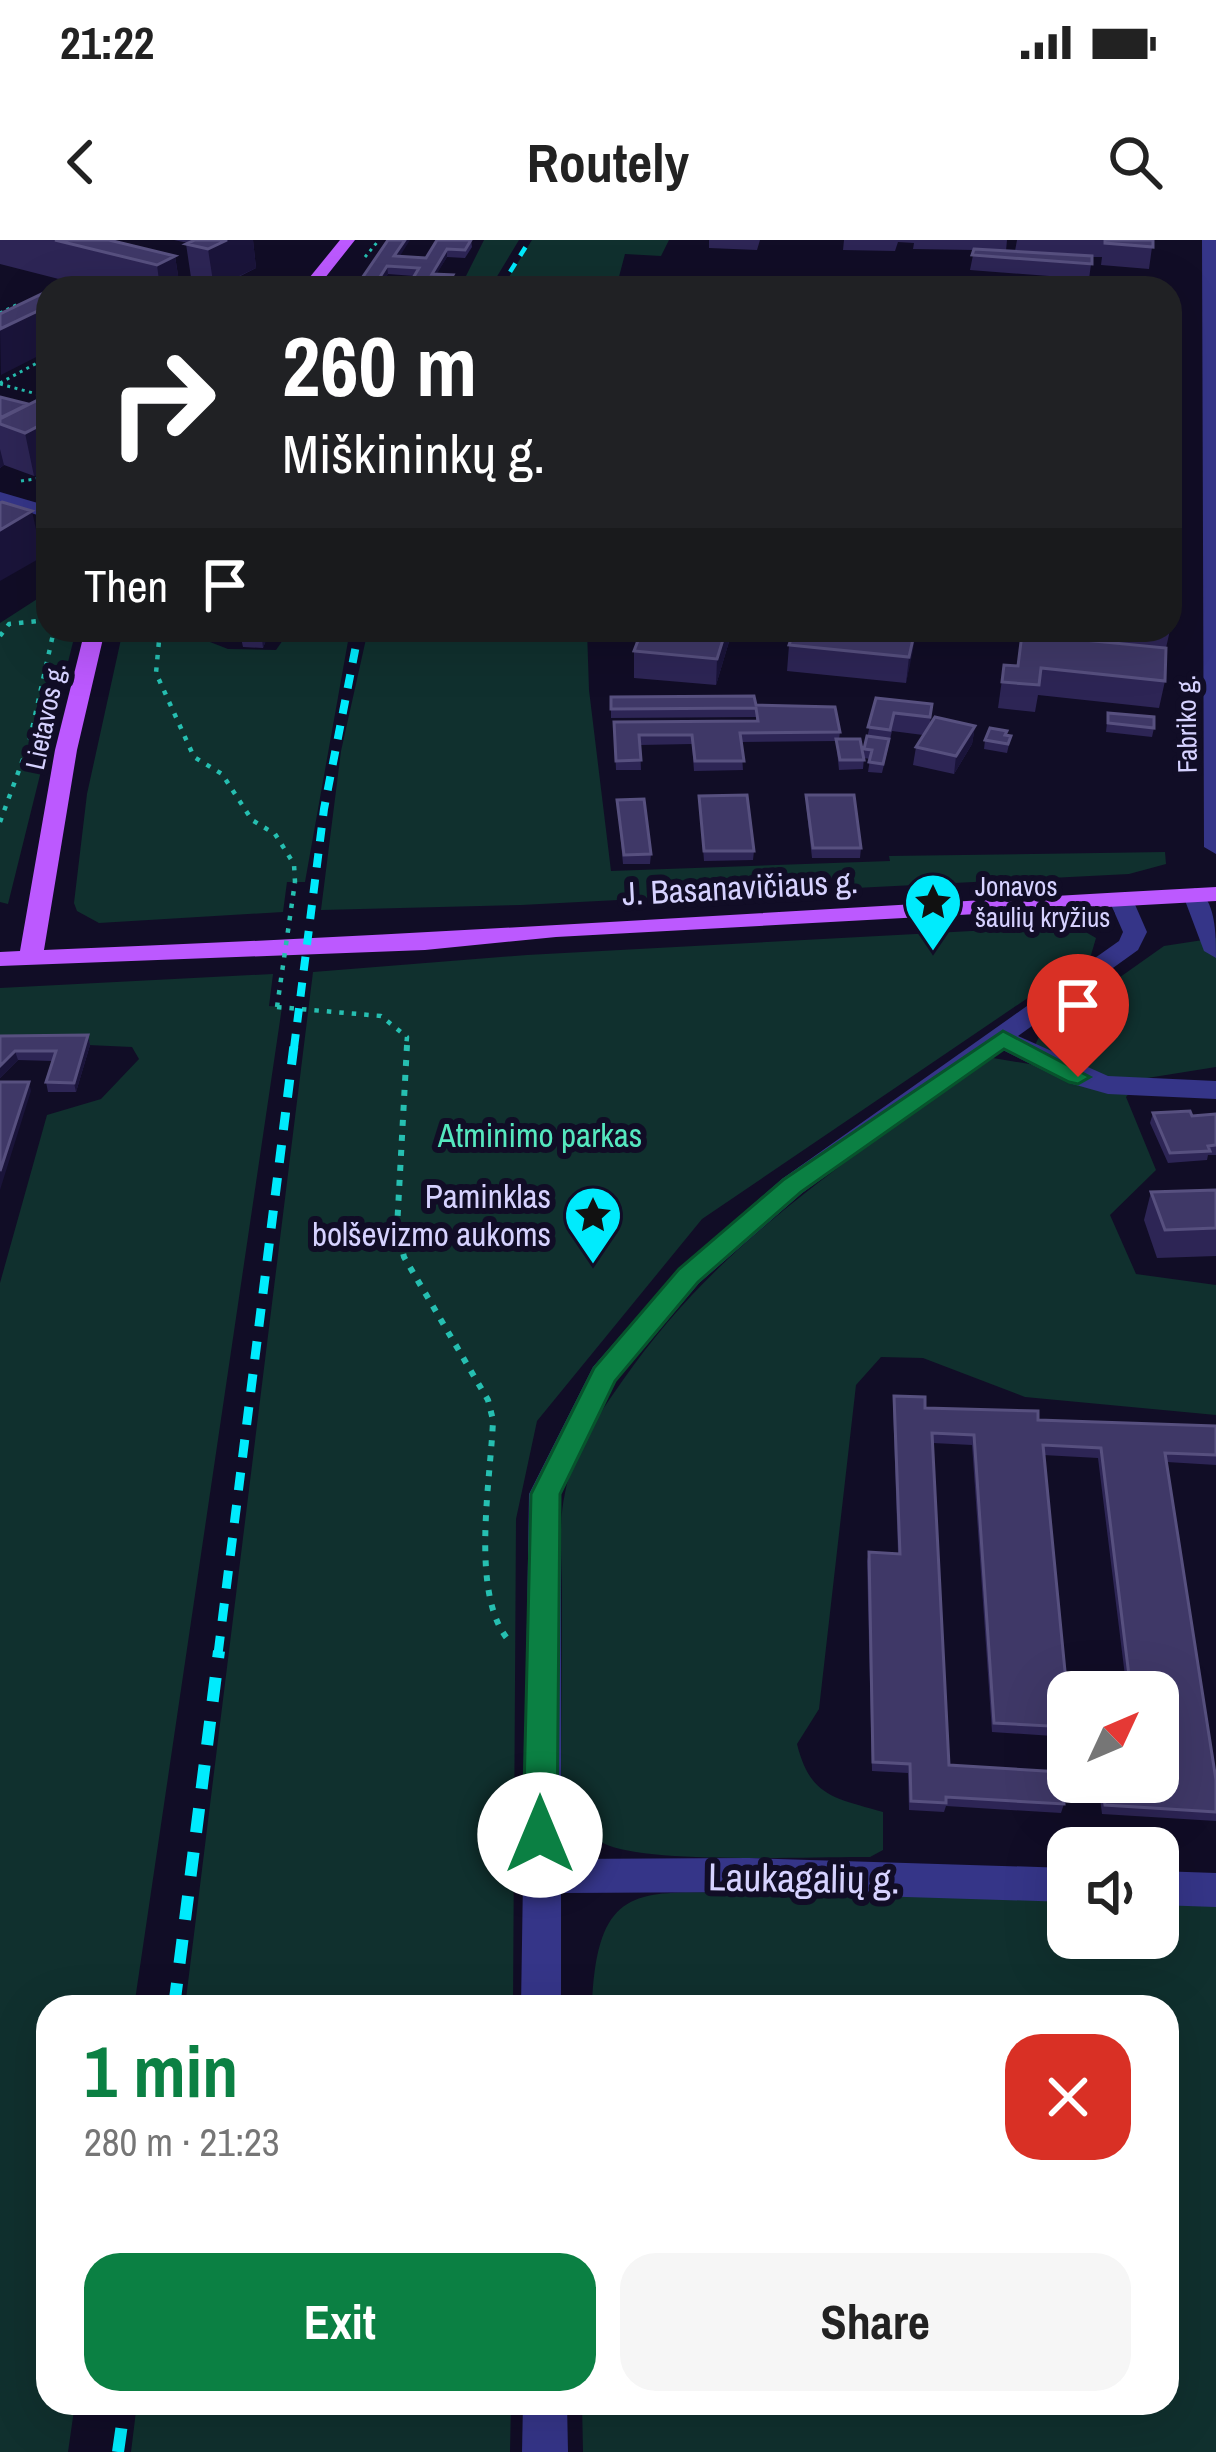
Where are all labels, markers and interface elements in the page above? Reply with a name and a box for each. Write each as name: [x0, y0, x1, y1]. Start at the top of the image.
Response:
text: 21:22: [60, 12, 154, 73]
text: Routely: [527, 126, 689, 199]
icon: back: [48, 129, 114, 195]
icon: search: [1102, 129, 1168, 195]
text: 260 m: [282, 309, 477, 422]
icon: right: [84, 324, 240, 480]
text: Miškininkų g.: [282, 417, 545, 490]
icon: arrive: [192, 552, 258, 618]
text: Then: [84, 555, 168, 616]
street label: Lietavos g.: [16, 659, 74, 773]
street label: Fabriko g.: [1167, 674, 1205, 774]
street label: J. Basanavičiaus g.: [621, 859, 859, 915]
place label: Jonavos šaulių kryžius: [975, 868, 1110, 935]
place icon: Jonavos šaulių kryžius: [902, 871, 964, 953]
pin: [1027, 954, 1129, 1077]
icon: arrive: [1045, 972, 1111, 1038]
park label: Atminimo parkas: [437, 1113, 642, 1157]
place label: Paminklas bolševizmo aukoms: [312, 1174, 551, 1256]
place icon: Paminklas bolševizmo aukoms: [562, 1184, 624, 1266]
north arrow: [1047, 1671, 1179, 1803]
map controls: [1047, 1671, 1179, 1959]
position arrow: [477, 1772, 603, 1898]
button: sound: [1047, 1827, 1179, 1959]
street label: Laukagalių g.: [708, 1850, 900, 1906]
text: 1 min: [84, 2022, 238, 2119]
button: close: [1005, 2034, 1131, 2160]
text: 280 m · 21:23: [84, 2116, 280, 2168]
button: Exit: [84, 2253, 596, 2391]
button: Share: [620, 2253, 1131, 2391]

